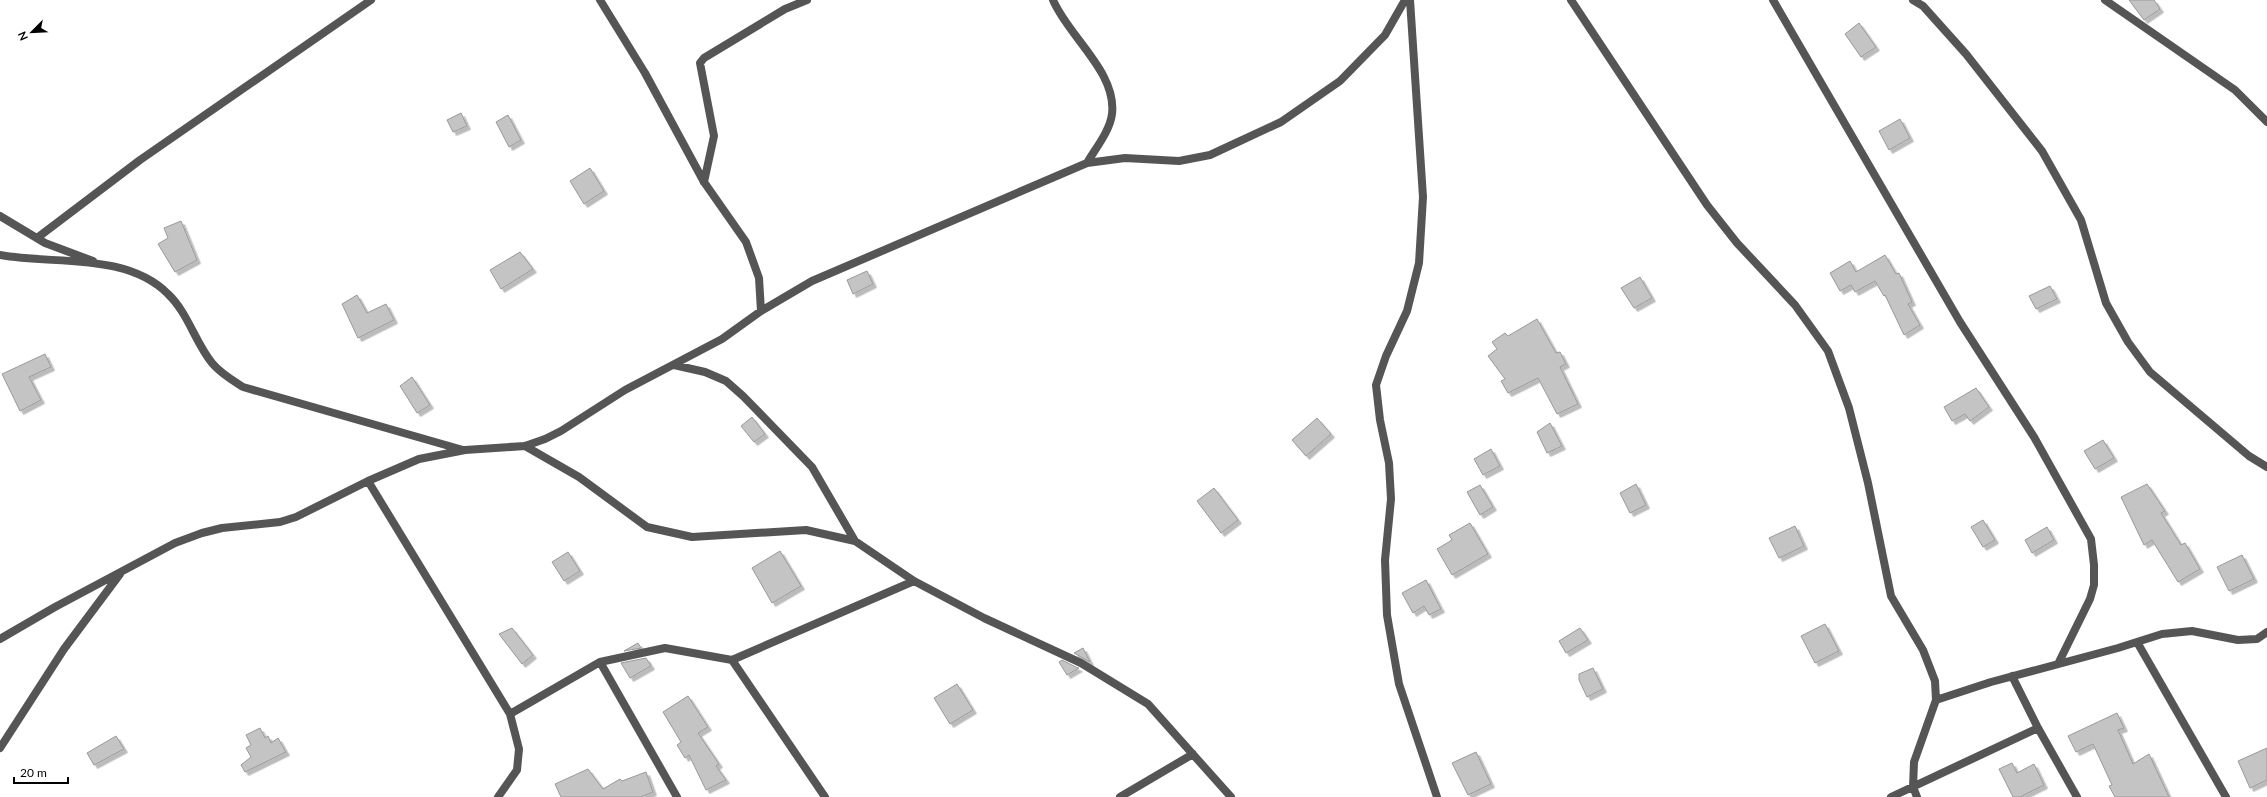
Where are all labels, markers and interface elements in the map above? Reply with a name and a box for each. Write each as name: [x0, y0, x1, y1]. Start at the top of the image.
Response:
north arrow: [12, 12, 52, 52]
text: N: [15, 30, 30, 43]
scale bar: [14, 759, 68, 785]
text: 20 m: [20, 765, 47, 780]

